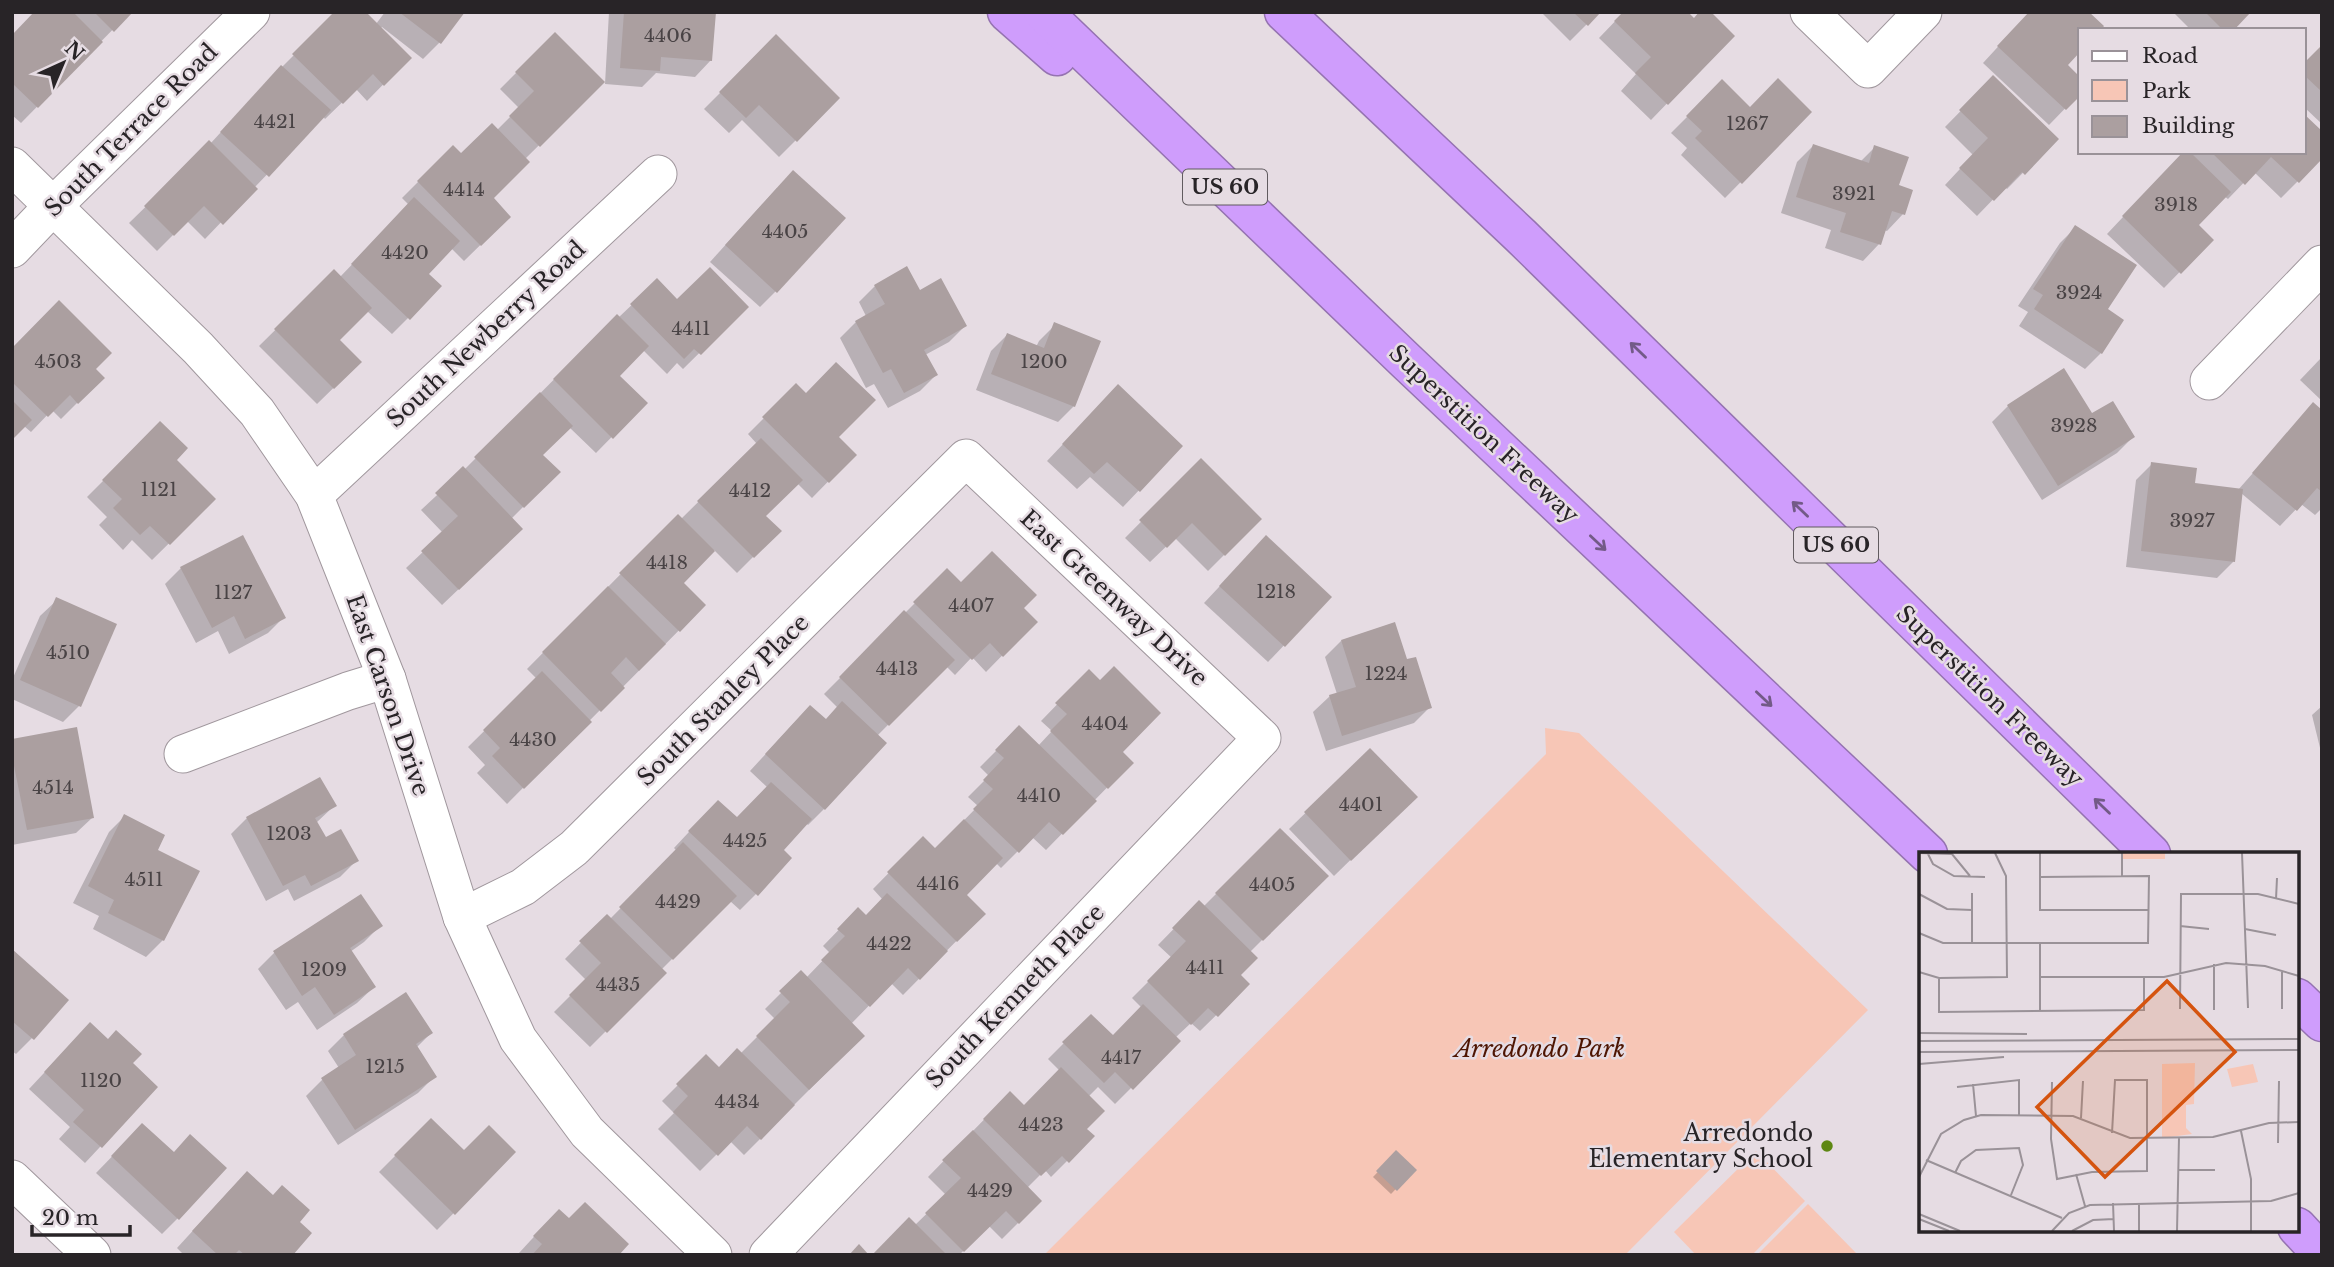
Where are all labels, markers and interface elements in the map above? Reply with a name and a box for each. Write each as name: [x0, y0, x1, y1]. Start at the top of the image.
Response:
house number: 4406: [644, 24, 692, 47]
north arrow: [28, 28, 98, 98]
legend: [2078, 28, 2306, 154]
text: N: [60, 37, 89, 66]
street label: South Terrace Road: [39, 38, 223, 222]
text: Road: [2142, 43, 2198, 69]
text: Park: [2142, 78, 2191, 104]
house number: 4421: [254, 110, 296, 133]
house number: 1267: [1726, 112, 1768, 135]
text: Building: [2142, 113, 2235, 139]
road number: US 60: [1183, 170, 1267, 204]
house number: 4414: [443, 178, 485, 201]
house number: 3921: [1832, 182, 1876, 205]
house number: 3918: [2154, 193, 2198, 216]
house number: 4405: [762, 220, 808, 243]
street label: South Newberry Road: [381, 235, 591, 433]
house number: 4420: [381, 241, 429, 264]
house number: 3924: [2056, 281, 2102, 304]
house number: 4411: [671, 317, 711, 340]
street label: Superstition Freeway: [1383, 339, 1585, 529]
one-way arrow: [1629, 342, 1646, 359]
house number: 4503: [34, 350, 82, 373]
house number: 1200: [1020, 350, 1068, 373]
house number: 3928: [2050, 414, 2098, 437]
house number: 1121: [140, 478, 178, 501]
house number: 4412: [729, 479, 771, 502]
one-way arrow: [1792, 501, 1809, 518]
street label: East Greenway Drive: [1015, 504, 1213, 692]
house number: 3927: [2169, 509, 2215, 532]
road number: US 60: [1794, 528, 1878, 562]
one-way arrow: [1590, 534, 1607, 551]
house number: 4418: [646, 551, 688, 574]
house number: 1218: [1256, 580, 1296, 603]
house number: 1127: [214, 581, 253, 604]
street label: East Carson Drive: [340, 591, 436, 799]
house number: 4407: [948, 594, 994, 617]
street label: Superstition Freeway: [1891, 599, 2090, 793]
street label: South Stanley Place: [631, 608, 815, 792]
house number: 4510: [46, 641, 90, 664]
house number: 4413: [876, 657, 918, 680]
house number: 1224: [1365, 662, 1408, 685]
one-way arrow: [1755, 690, 1772, 707]
house number: 4404: [1082, 712, 1128, 735]
house number: 4430: [509, 728, 557, 751]
house number: 4514: [32, 776, 74, 799]
house number: 4410: [1017, 784, 1061, 807]
house number: 4401: [1339, 793, 1383, 816]
one-way arrow: [2094, 798, 2111, 815]
house number: 1203: [266, 822, 312, 845]
house number: 4425: [723, 829, 767, 852]
inset map: [1919, 852, 2299, 1232]
house number: 4511: [125, 868, 163, 891]
house number: 4416: [917, 872, 959, 895]
house number: 4405: [1249, 873, 1295, 896]
house number: 4429: [655, 890, 701, 913]
street label: South Kenneth Place: [920, 898, 1110, 1094]
house number: 4422: [866, 932, 912, 955]
house number: 4411: [1185, 956, 1225, 979]
house number: 1209: [301, 958, 347, 981]
house number: 4435: [596, 973, 640, 996]
park label: Arredondo Park: [1452, 1035, 1625, 1063]
house number: 4417: [1101, 1046, 1142, 1069]
house number: 1215: [365, 1055, 405, 1078]
house number: 1120: [80, 1069, 122, 1092]
house number: 4434: [714, 1090, 760, 1113]
house number: 4423: [1018, 1113, 1064, 1136]
place label: Arredondo Elementary School: [1588, 1119, 1813, 1173]
marker: Arredondo Elementary School: [1819, 1138, 1835, 1154]
house number: 4429: [967, 1179, 1013, 1202]
scale bar: [32, 1194, 130, 1238]
text: 20 m: [42, 1205, 99, 1231]

